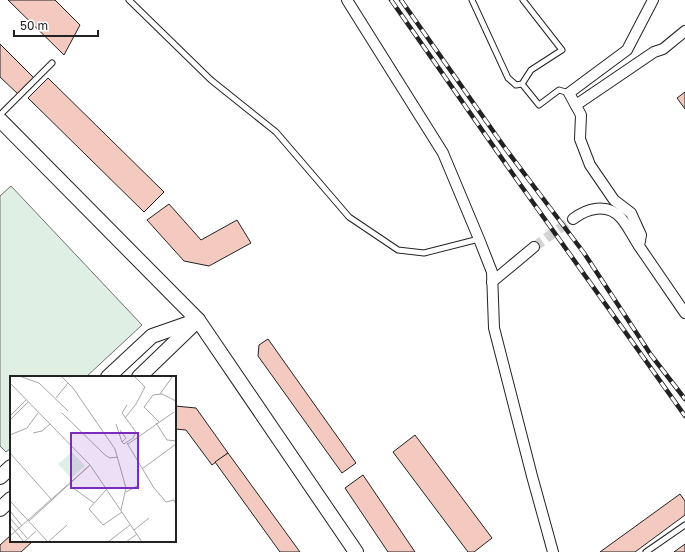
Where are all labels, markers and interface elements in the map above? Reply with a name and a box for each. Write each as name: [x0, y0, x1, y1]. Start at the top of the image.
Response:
scale bar: [14, 12, 98, 38]
text: 50 m: [20, 18, 48, 33]
inset map: [10, 376, 176, 542]

